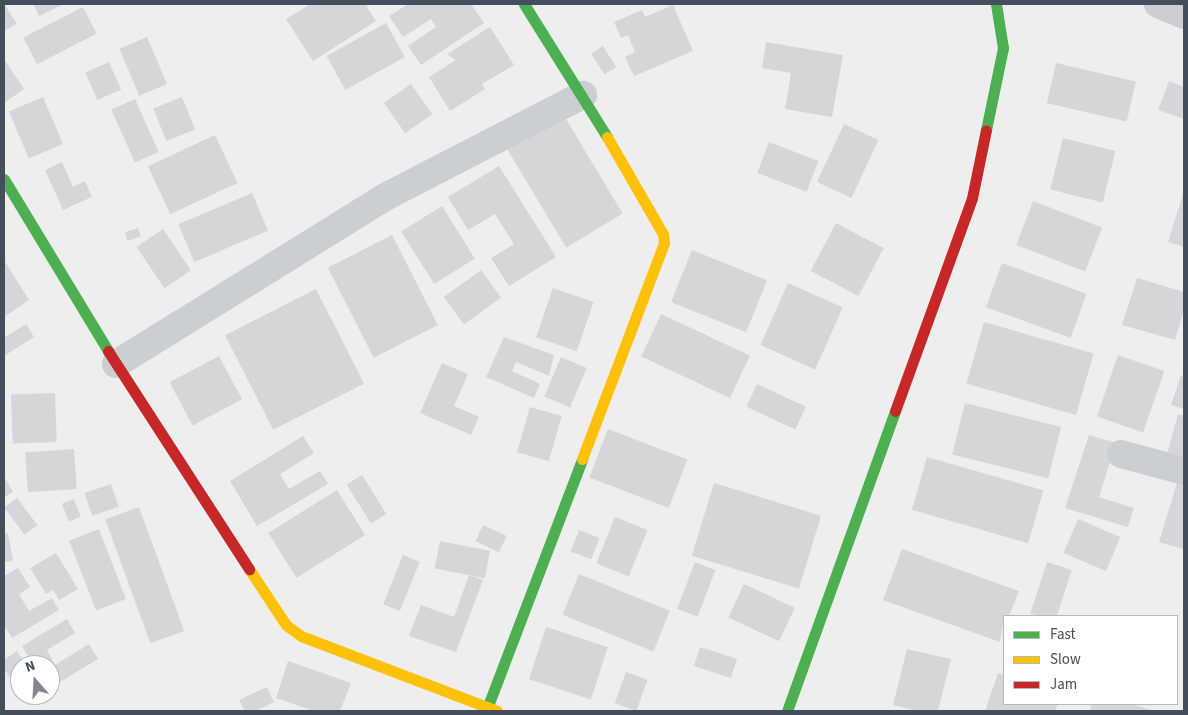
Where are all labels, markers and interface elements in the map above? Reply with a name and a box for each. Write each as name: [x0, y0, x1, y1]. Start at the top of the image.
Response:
legend: [1003, 615, 1178, 705]
text: Fast: [1050, 624, 1076, 645]
text: Slow: [1050, 649, 1081, 670]
north arrow: [10, 655, 60, 705]
text: N: [23, 656, 38, 678]
text: Jam: [1050, 674, 1077, 695]

